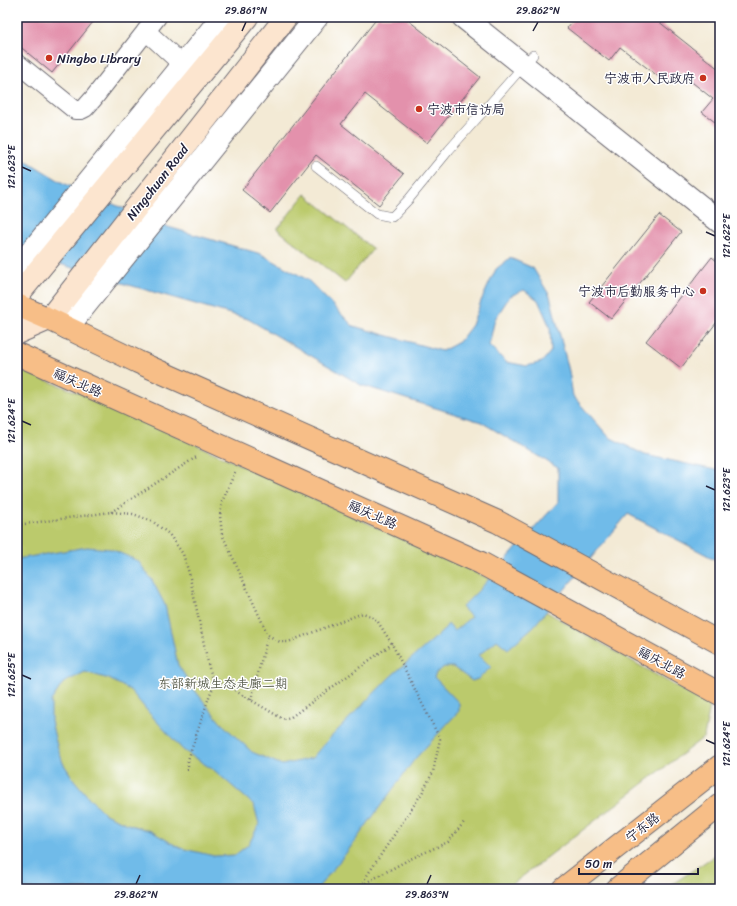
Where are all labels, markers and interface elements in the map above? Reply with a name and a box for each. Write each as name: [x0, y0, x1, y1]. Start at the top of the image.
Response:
text: 29.861°N: [225, 2, 267, 20]
text: 29.862°N: [516, 2, 560, 20]
place label: Ningbo Library: [57, 47, 141, 70]
marker: Ningbo Library: [44, 53, 54, 63]
place label: 宁波市人民政府: [604, 67, 695, 90]
marker: 宁波市人民政府: [698, 73, 708, 83]
place label: 宁波市信访局: [427, 98, 505, 121]
marker: 宁波市信访局: [414, 104, 424, 114]
street label: Ningchuan Road: [120, 138, 195, 225]
text: 121.623°E: [3, 143, 21, 189]
text: 121.622°E: [718, 212, 736, 258]
place label: 宁波市后勤服务中心: [578, 280, 695, 303]
marker: 宁波市后勤服务中心: [698, 286, 708, 296]
street label: 福庆北路: [49, 361, 106, 404]
text: 121.624°E: [3, 397, 21, 443]
text: 121.623°E: [718, 466, 736, 512]
street label: 福庆北路: [344, 493, 401, 536]
street label: 福庆北路: [633, 640, 690, 685]
text: 121.625°E: [3, 651, 21, 697]
park label: 东部新城生态走廊二期: [158, 672, 288, 695]
text: 121.624°E: [718, 720, 736, 766]
street label: 宁东路: [620, 806, 665, 848]
scale bar: [579, 850, 698, 876]
text: 50 m: [585, 853, 612, 875]
text: 29.862°N: [114, 886, 158, 904]
text: 29.863°N: [405, 886, 449, 904]

